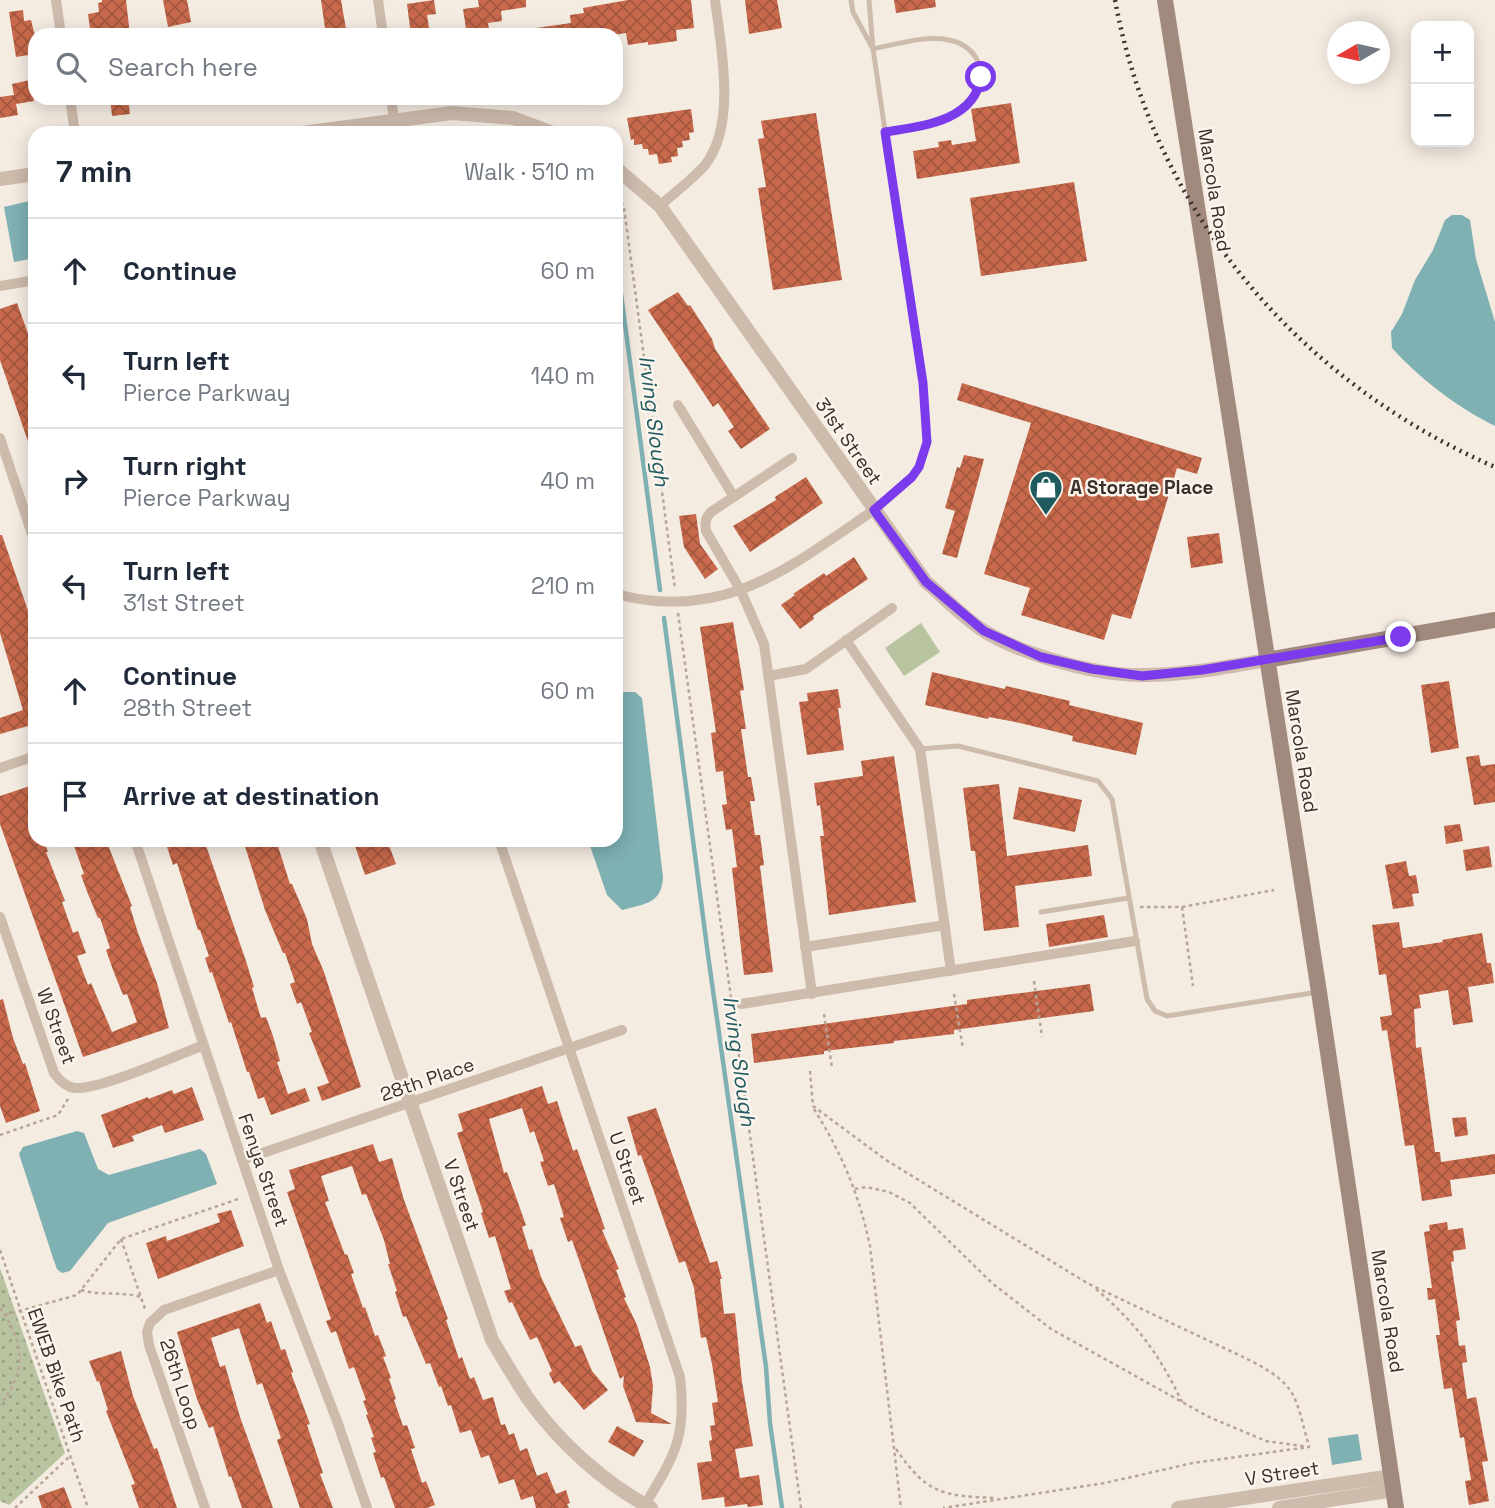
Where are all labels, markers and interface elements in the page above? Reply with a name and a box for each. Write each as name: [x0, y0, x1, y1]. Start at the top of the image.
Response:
north arrow: [1327, 21, 1390, 84]
map controls: [1411, 21, 1474, 147]
button: +: [1411, 21, 1474, 84]
search box: [28, 28, 623, 105]
icon: search: [52, 48, 90, 86]
text: Search here: [108, 50, 258, 84]
route start: [965, 61, 996, 92]
button: −: [1411, 84, 1474, 147]
street label: Marcola Road: [1192, 127, 1237, 253]
text: 7 min: [56, 152, 132, 191]
text: Walk · 510 m: [464, 157, 595, 187]
icon: ahead: [56, 252, 94, 290]
text: Continue: [123, 254, 237, 288]
text: 60 m: [540, 256, 595, 286]
text: Turn left: [123, 344, 230, 378]
water label: Irving Slough: [633, 354, 676, 489]
icon: left: [56, 357, 94, 395]
text: 140 m: [531, 361, 595, 391]
text: Pierce Parkway: [123, 378, 291, 408]
street label: 31st Street: [809, 393, 888, 490]
text: Turn right: [123, 449, 247, 483]
icon: right: [56, 462, 94, 500]
text: 40 m: [540, 466, 595, 496]
shop icon: A Storage Place: [1027, 468, 1065, 517]
place label: A Storage Place: [1070, 475, 1214, 500]
text: Pierce Parkway: [123, 483, 291, 513]
text: Turn left: [123, 554, 230, 588]
icon: left: [56, 567, 94, 605]
text: 210 m: [531, 571, 595, 601]
text: 31st Street: [123, 588, 245, 618]
route end: [1385, 621, 1416, 652]
text: Continue: [123, 659, 237, 693]
icon: ahead: [56, 672, 94, 710]
text: 60 m: [540, 676, 595, 706]
street label: Marcola Road: [1279, 688, 1324, 814]
text: 28th Street: [123, 693, 252, 723]
icon: arrive: [56, 777, 94, 815]
text: Arrive at destination: [123, 779, 380, 813]
street label: W Street: [31, 985, 82, 1068]
water label: Irving Slough: [717, 994, 762, 1129]
street label: 28th Place: [377, 1052, 478, 1107]
street label: Fenya Street: [232, 1110, 295, 1230]
street label: U Street: [603, 1128, 652, 1208]
street label: V Street: [438, 1156, 485, 1234]
street label: Marcola Road: [1365, 1248, 1410, 1374]
street label: EWEB Bike Path: [22, 1305, 91, 1446]
street label: 26th Loop: [154, 1335, 207, 1433]
street label: V Street: [1243, 1455, 1321, 1492]

